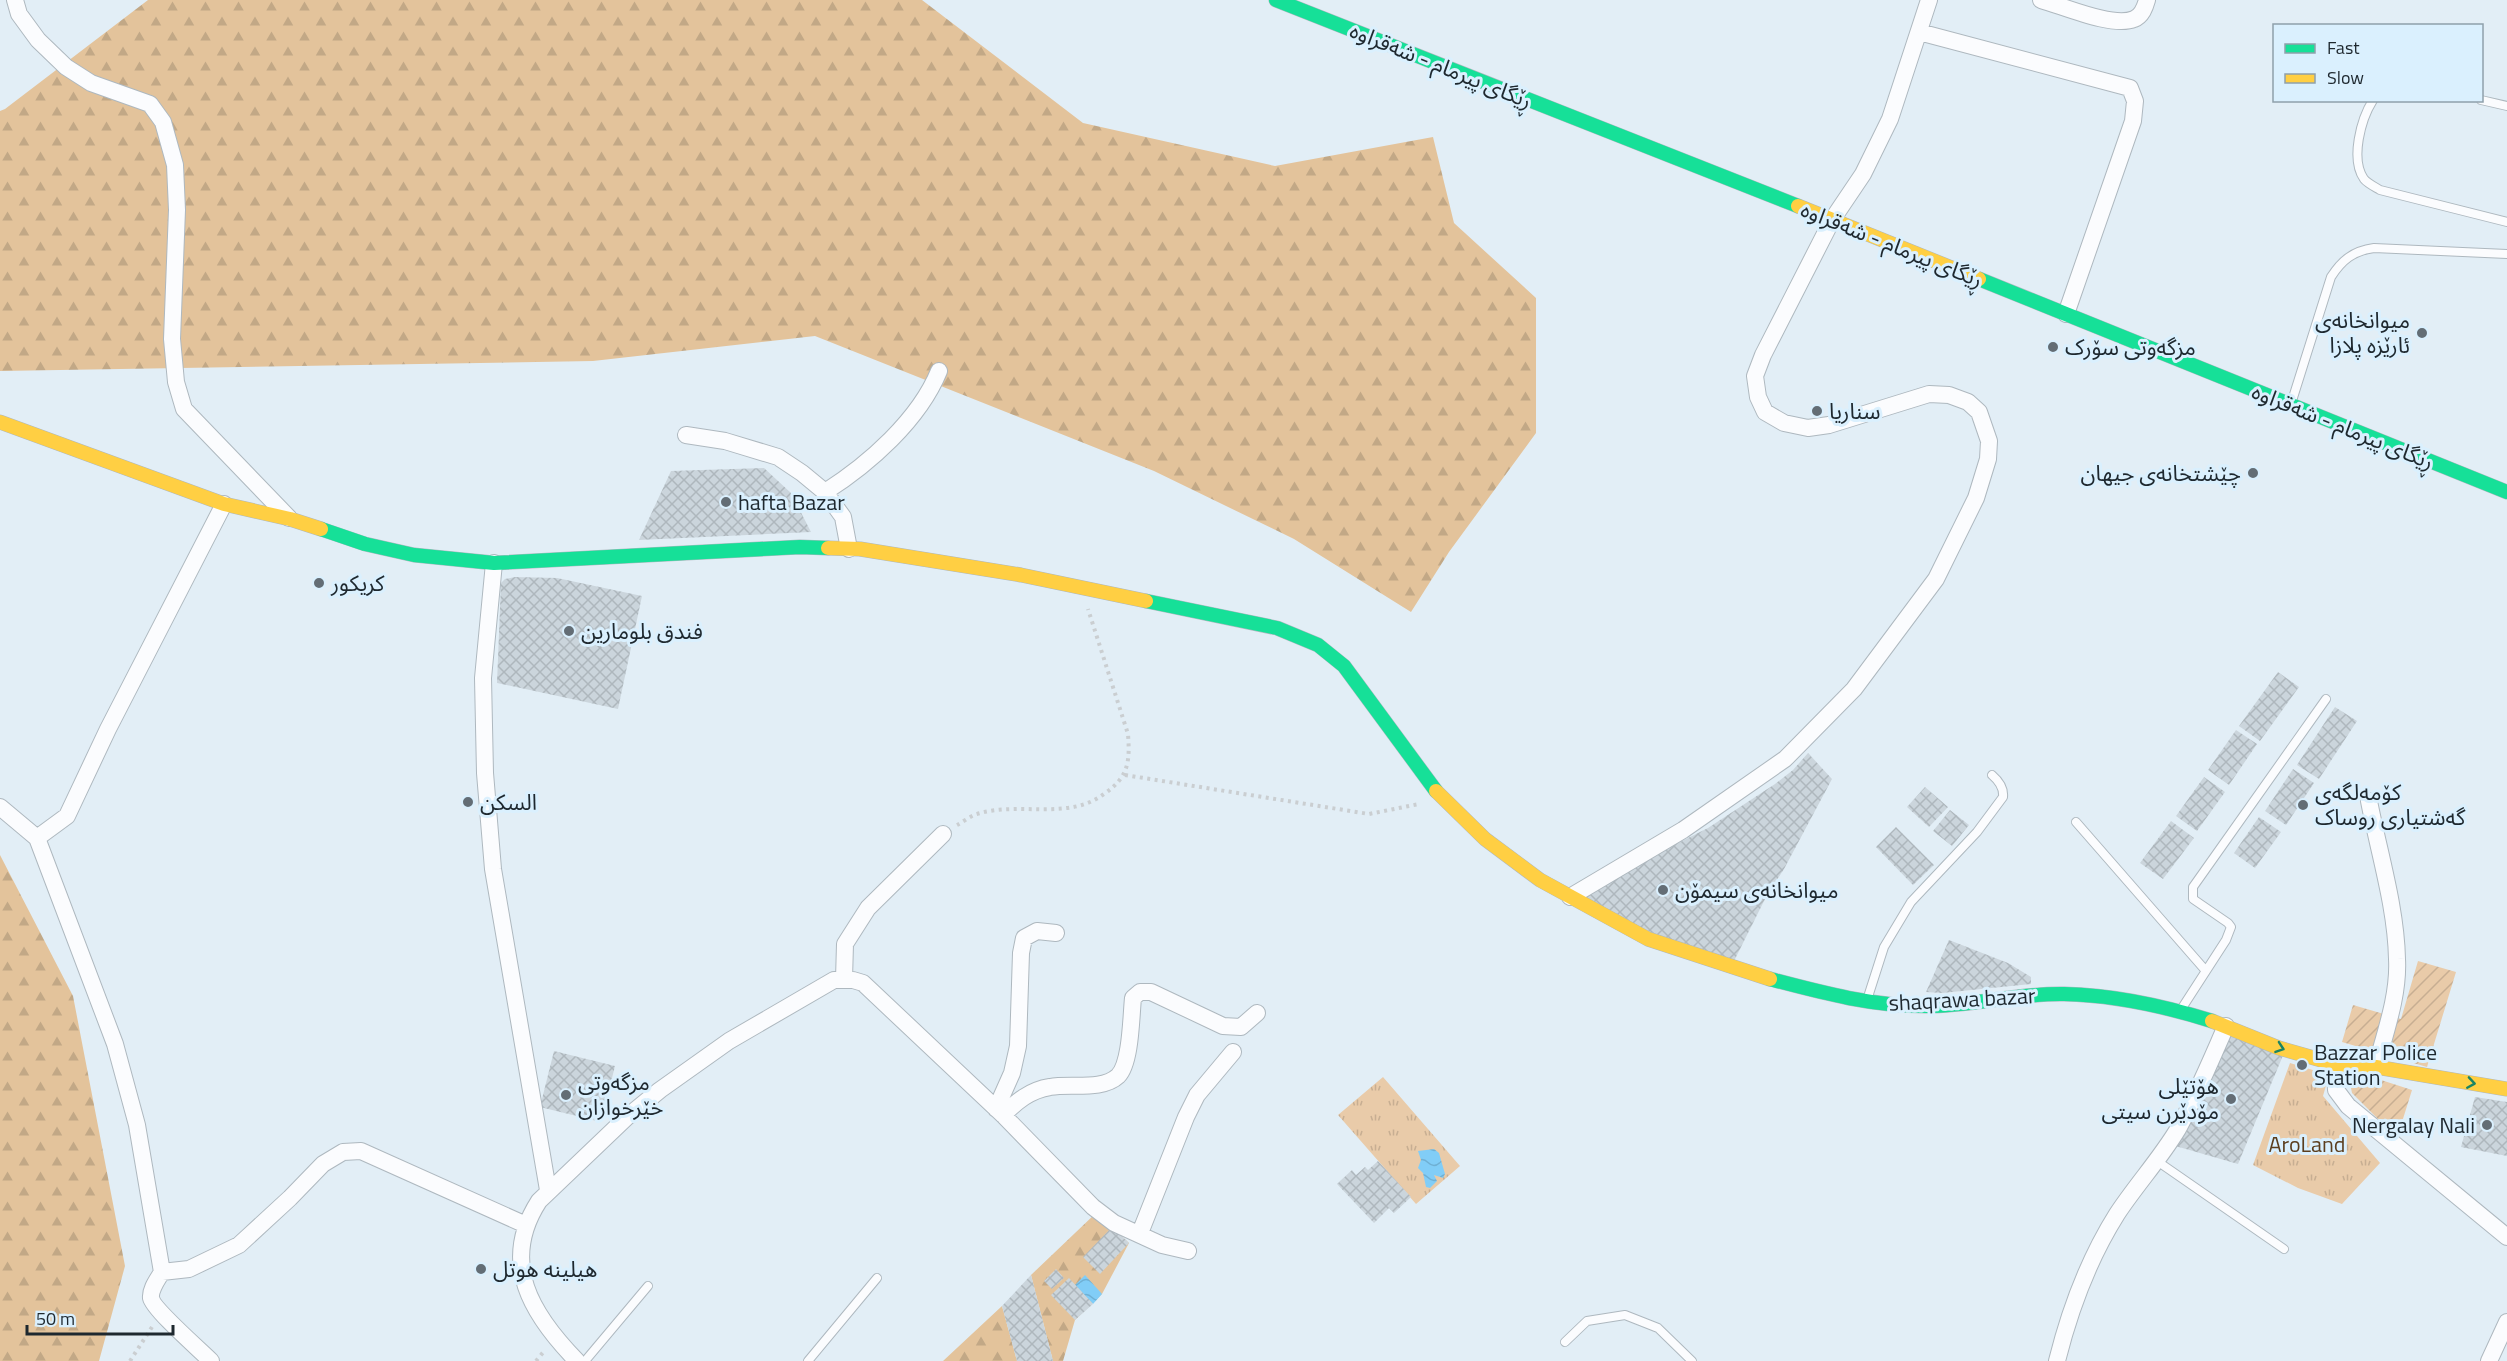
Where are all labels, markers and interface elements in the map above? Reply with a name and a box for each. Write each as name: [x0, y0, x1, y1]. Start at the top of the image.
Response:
street label: ڕێگای پیرمام - شەقراوە: [1344, 13, 1537, 119]
legend: [2273, 24, 2483, 102]
text: Fast: [2327, 34, 2360, 61]
text: Slow: [2327, 64, 2364, 91]
street label: ڕێگای پیرمام - شەقراوە: [1795, 192, 1988, 298]
place label: میوانخانەی ئارێزە پلازا: [2315, 303, 2410, 362]
marker: میوانخانەی ئارێزە پلازا: [2415, 326, 2429, 340]
place label: مزگەوتی سۆرک: [2065, 330, 2196, 364]
marker: مزگەوتی سۆرک: [2046, 340, 2060, 354]
street label: ڕێگای پیرمام - شەقراوە: [2246, 374, 2439, 480]
place label: سناريا: [1829, 394, 1881, 428]
marker: سناريا: [1810, 404, 1824, 418]
place label: چێشتخانەی جیهان: [2081, 456, 2241, 490]
marker: چێشتخانەی جیهان: [2246, 466, 2260, 480]
place label: hafta Bazar: [738, 485, 845, 519]
marker: hafta Bazar: [719, 495, 733, 509]
place label: کریکور: [330, 566, 385, 600]
marker: کریکور: [312, 576, 326, 590]
place label: فندق بلومارين: [581, 614, 703, 648]
marker: فندق بلومارين: [562, 624, 576, 638]
place label: کۆمەلگەی گەشتیاری روساک: [2315, 775, 2466, 834]
place label: السكن: [480, 785, 537, 819]
marker: السكن: [461, 795, 475, 809]
marker: کۆمەلگەی گەشتیاری روساک: [2296, 798, 2310, 812]
place label: میوانخانەی سیمۆن: [1675, 873, 1839, 907]
marker: میوانخانەی سیمۆن: [1656, 883, 1670, 897]
street label: shaqrawa bazar: [1888, 978, 2037, 1020]
place label: Bazzar Police Station: [2314, 1035, 2437, 1094]
one-way arrow: [2274, 1040, 2285, 1053]
marker: Bazzar Police Station: [2295, 1058, 2309, 1072]
place label: مزگەوتی خێرخوازان: [578, 1065, 663, 1124]
place label: هۆتێلی مۆدێرن سیتی: [2102, 1069, 2219, 1128]
one-way arrow: [2466, 1076, 2476, 1089]
marker: مزگەوتی خێرخوازان: [559, 1088, 573, 1102]
marker: هۆتێلی مۆدێرن سیتی: [2224, 1092, 2238, 1106]
place label: Nergalay Nali: [2352, 1108, 2475, 1142]
marker: Nergalay Nali: [2480, 1118, 2494, 1132]
park label: AroLand: [2268, 1127, 2346, 1161]
place label: هيلينه هوتل: [493, 1252, 597, 1286]
marker: هيلينه هوتل: [474, 1262, 488, 1276]
scale bar: [27, 1298, 172, 1336]
text: 50 m: [36, 1305, 75, 1332]

